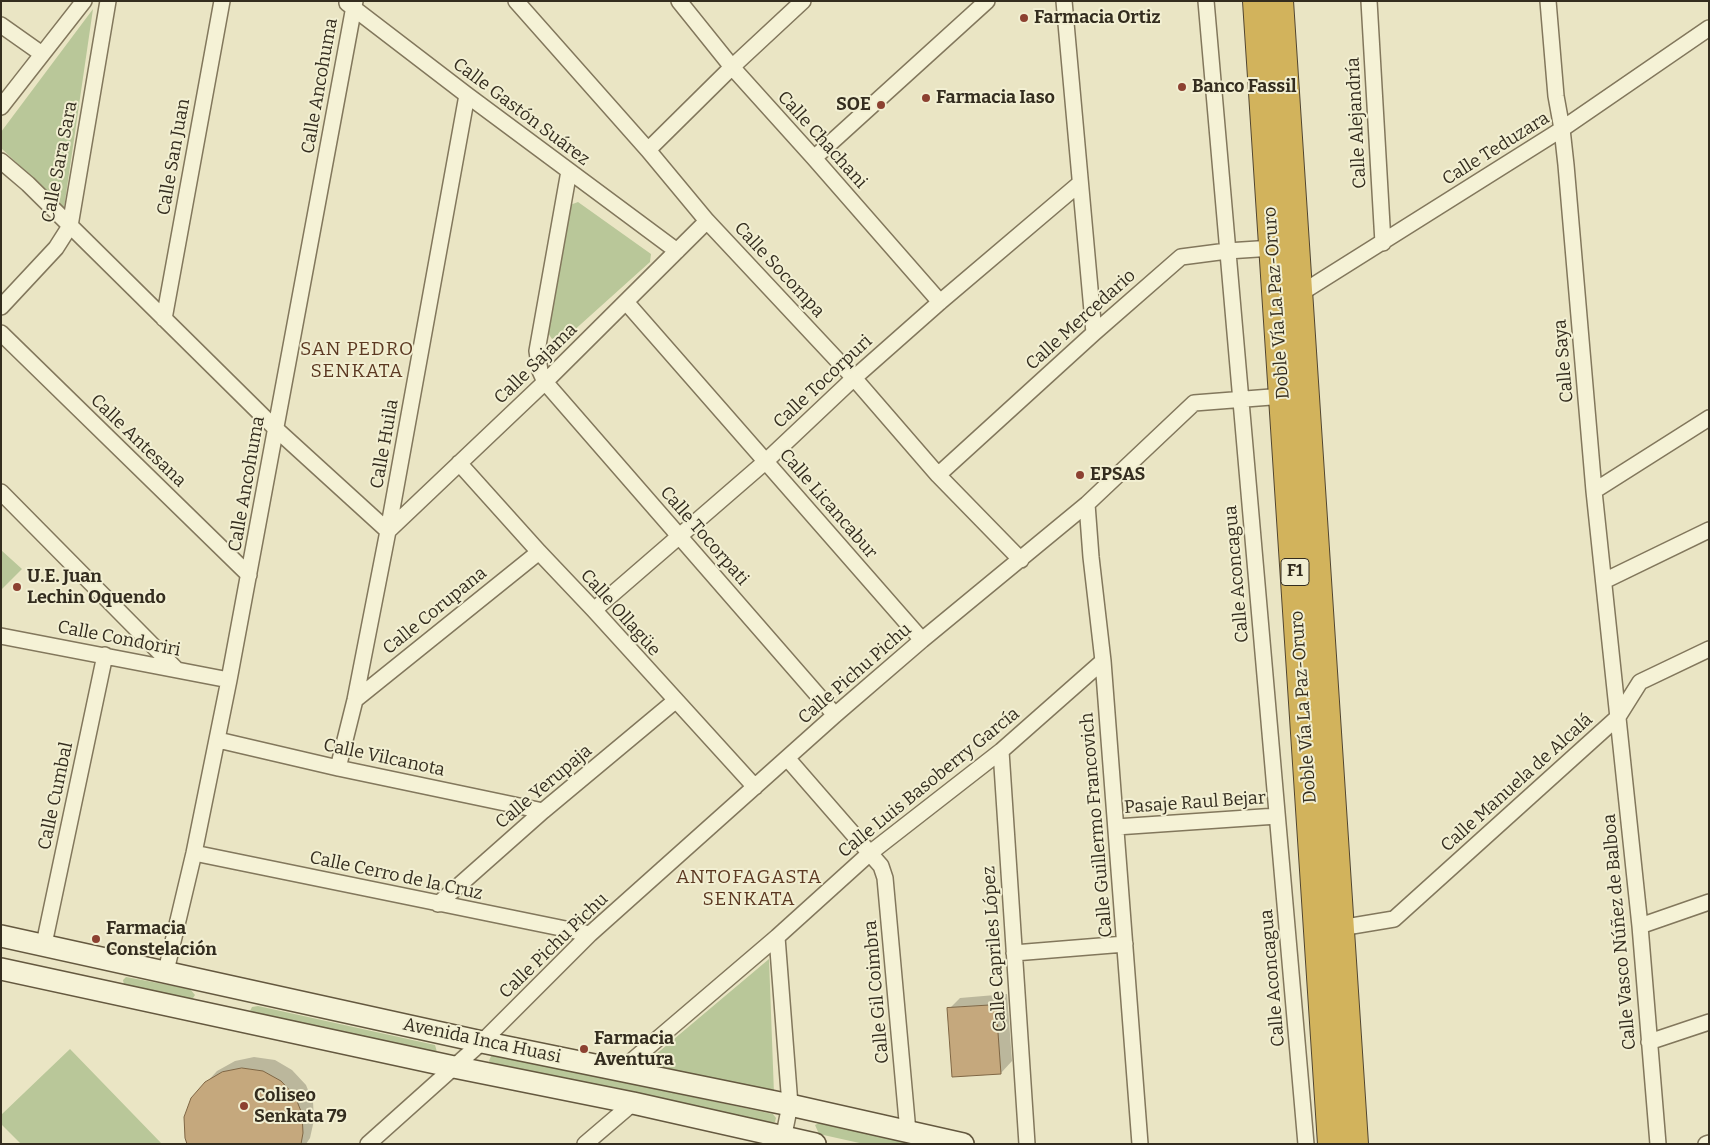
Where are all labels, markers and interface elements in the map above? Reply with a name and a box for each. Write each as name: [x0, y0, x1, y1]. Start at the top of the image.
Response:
place label: Farmacia Ortiz: [1034, 7, 1161, 29]
marker: Farmacia Ortiz: [1018, 12, 1030, 24]
street label: Calle Ancohuma: [297, 17, 343, 155]
street label: Calle Gastón Suárez: [448, 54, 594, 170]
street label: Calle Alejandría: [1343, 57, 1371, 189]
place label: Banco Fassil: [1192, 76, 1296, 98]
marker: Banco Fassil: [1176, 81, 1188, 93]
street label: Calle Chachani: [773, 87, 871, 193]
place label: Farmacia Iaso: [936, 87, 1055, 109]
marker: Farmacia Iaso: [920, 92, 932, 104]
place label: SOE: [836, 94, 871, 116]
street label: Calle San Juan: [153, 97, 195, 217]
street label: Calle Sara Sara: [38, 99, 82, 225]
marker: SOE: [875, 99, 887, 111]
street label: Calle Teduzara: [1439, 108, 1553, 190]
street label: Doble Vía La Paz-Oruro: [1259, 206, 1295, 400]
street label: Calle Socompa: [729, 218, 829, 322]
street label: Calle Mercedario: [1022, 265, 1140, 375]
street label: Calle Saya: [1550, 318, 1578, 404]
street label: Calle Sajama: [490, 319, 582, 409]
street label: Calle Tocorpuri: [769, 331, 877, 433]
district label: SAN PEDRO SENKATA: [299, 339, 415, 383]
street label: Calle Antesana: [86, 390, 190, 492]
street label: Calle Huila: [367, 398, 403, 490]
street label: Calle Ancohuma: [224, 415, 270, 553]
street label: Calle Licancabur: [774, 445, 882, 563]
place label: EPSAS: [1090, 464, 1145, 486]
marker: EPSAS: [1074, 469, 1086, 481]
street label: Calle Tocorpati: [655, 482, 753, 590]
street label: Calle Aconcagua: [1220, 504, 1254, 644]
road number: F1: [1281, 558, 1309, 586]
street label: Calle Corupana: [379, 563, 491, 659]
street label: Calle Ollagüe: [575, 565, 665, 661]
place label: U.E. Juan Lechin Oquendo: [27, 566, 166, 608]
marker: U.E. Juan Lechin Oquendo: [11, 581, 23, 593]
street label: Doble Vía La Paz-Oruro: [1286, 610, 1322, 804]
street label: Calle Condoriri: [56, 616, 182, 662]
street label: Calle Pichu Pichu: [794, 619, 916, 729]
street label: Calle Luis Basoberry García: [834, 703, 1024, 863]
street label: Calle Manuela de Alcalá: [1437, 709, 1597, 857]
street label: Calle Guillermo Francovich: [1076, 712, 1118, 938]
street label: Calle Vilcanota: [321, 735, 447, 781]
street label: Calle Cumbal: [34, 740, 78, 852]
street label: Calle Yerupaja: [491, 740, 597, 834]
street label: Pasaje Raul Bejar: [1123, 787, 1267, 819]
street label: Calle Vasco Núñez de Balboa: [1599, 813, 1641, 1051]
street label: Calle Cerro de la Cruz: [308, 847, 484, 905]
street label: Calle Capriles López: [978, 865, 1012, 1033]
district label: ANTOFAGASTA SENKATA: [675, 867, 823, 911]
street label: Calle Pichu Pichu: [495, 889, 613, 1003]
street label: Calle Aconcagua: [1256, 908, 1290, 1048]
place label: Farmacia Constelación: [106, 918, 217, 961]
street label: Calle Gil Coimbra: [860, 919, 894, 1065]
marker: Farmacia Constelación: [90, 933, 102, 945]
street label: Avenida Inca Huasi: [401, 1014, 563, 1068]
place label: Farmacia Aventura: [594, 1028, 674, 1070]
marker: Farmacia Aventura: [578, 1043, 590, 1055]
place label: Coliseo Senkata 79: [254, 1085, 347, 1128]
marker: Coliseo Senkata 79: [238, 1100, 250, 1112]

